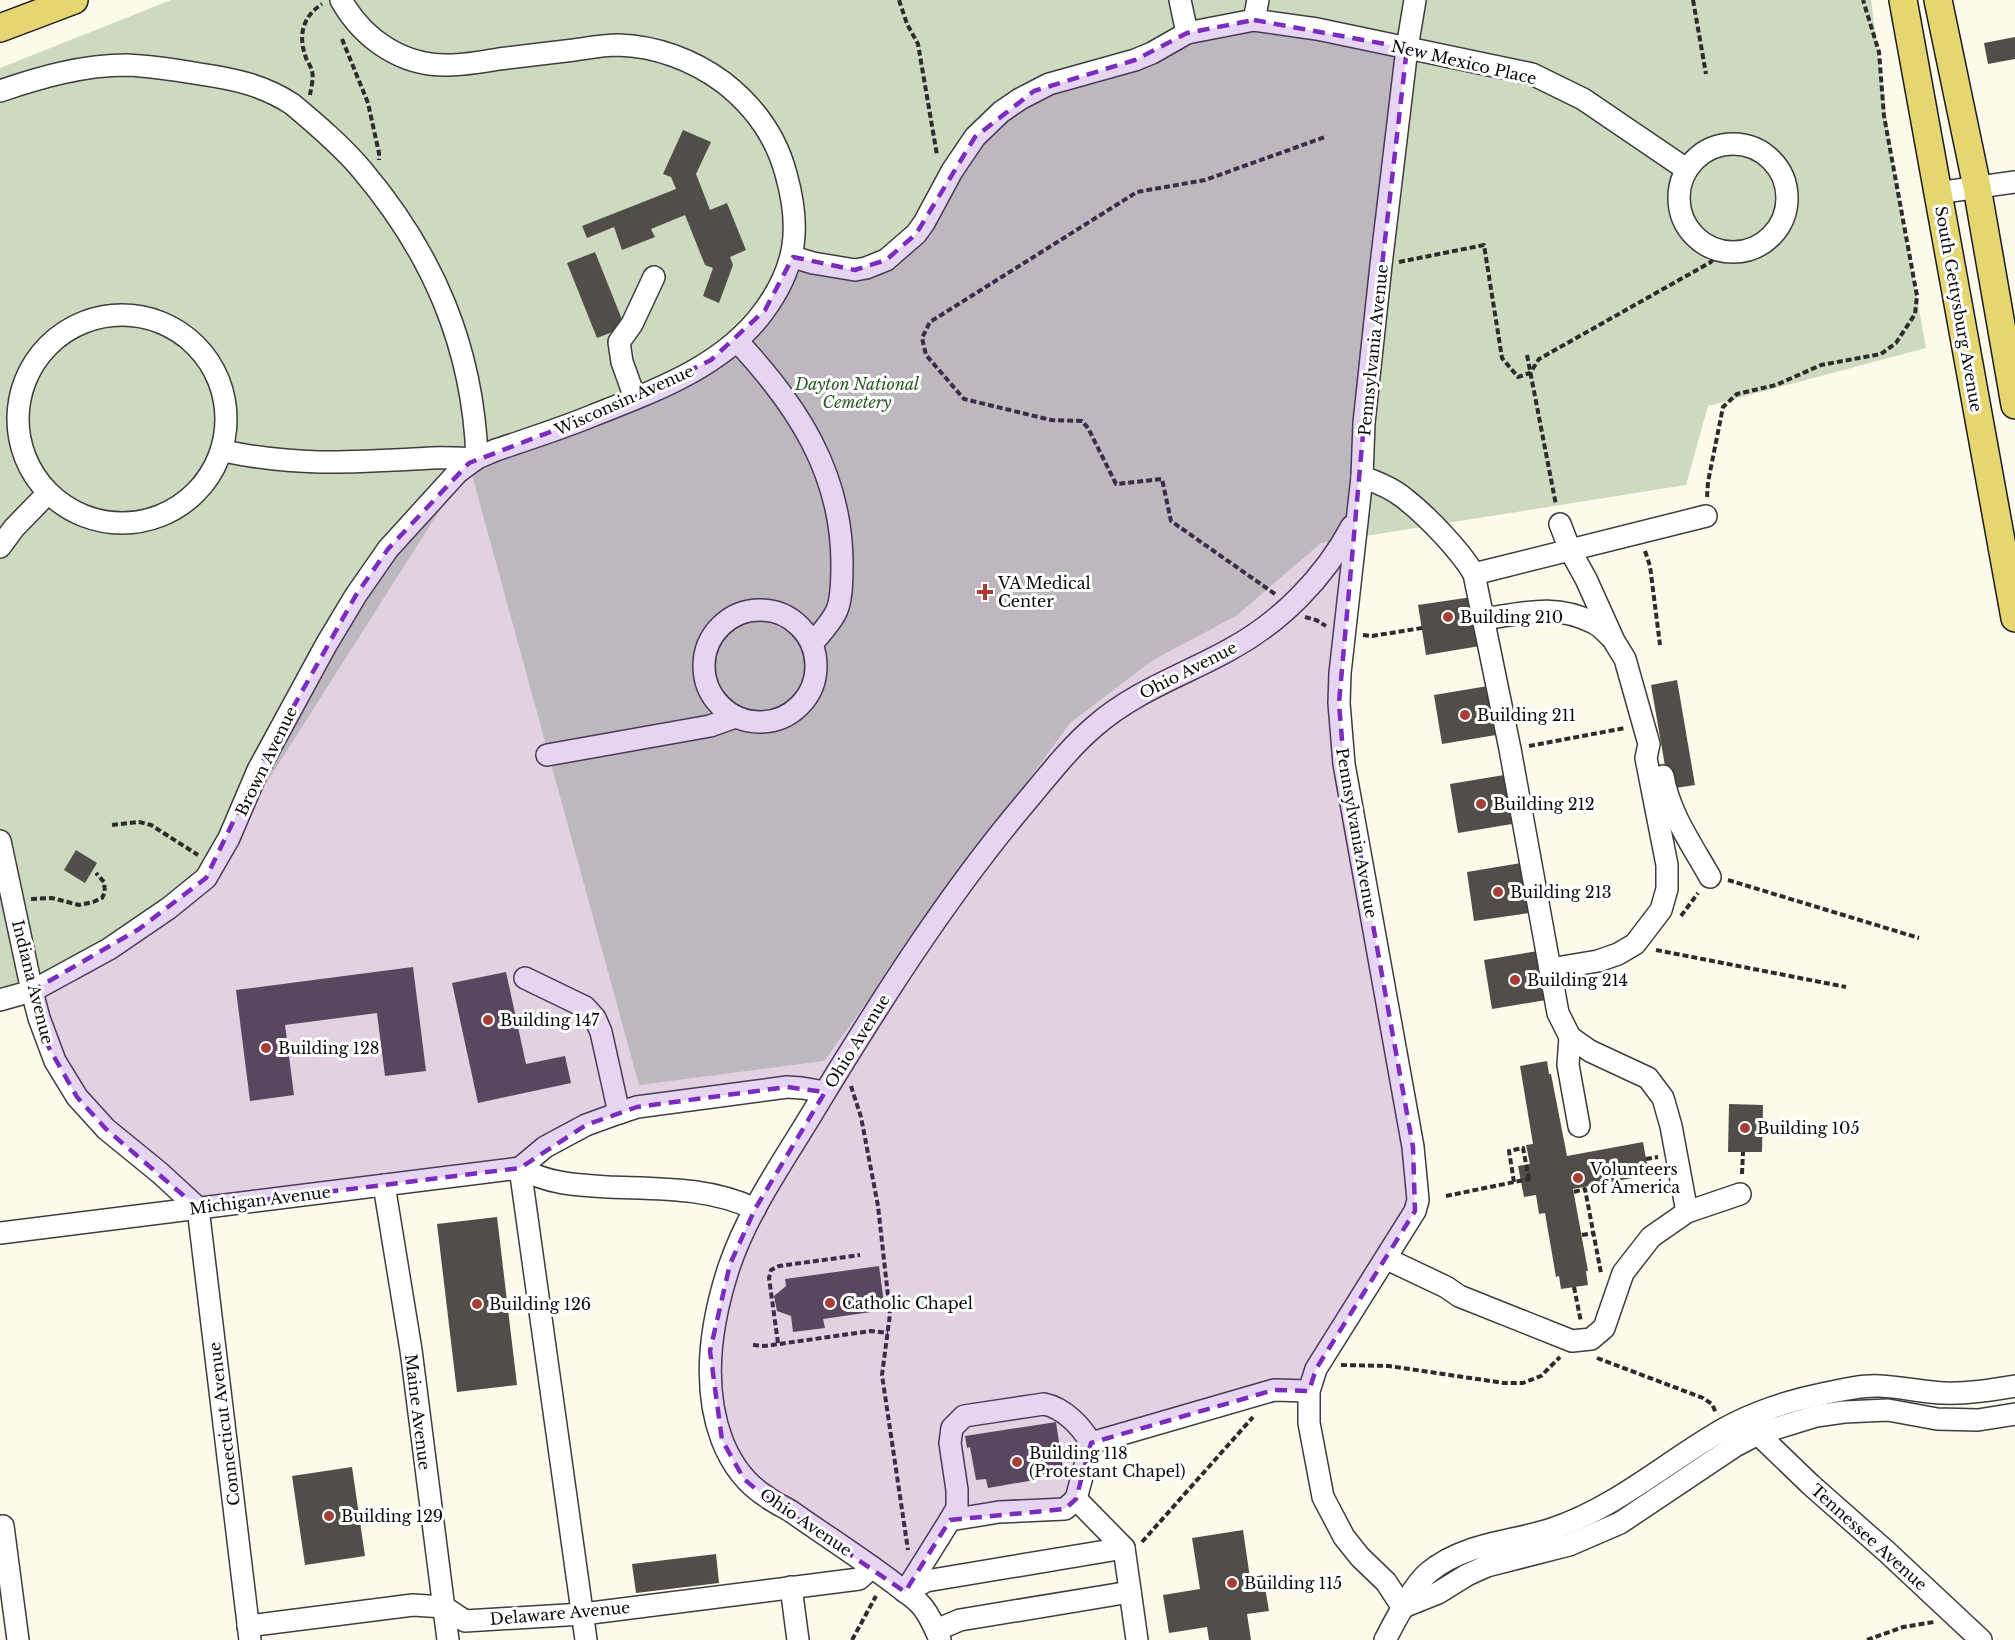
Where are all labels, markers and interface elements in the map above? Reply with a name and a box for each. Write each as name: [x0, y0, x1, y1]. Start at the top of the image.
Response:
street label: New Mexico Place: [1389, 36, 1539, 88]
street label: South Gettysburg Avenue: [1931, 204, 1987, 414]
street label: Pennsylvania Avenue: [1354, 263, 1392, 437]
street label: Wisconsin Avenue: [550, 360, 697, 440]
park label: Dayton National Cemetery: [794, 374, 920, 412]
place label: VA Medical Center: [997, 573, 1091, 611]
marker: VA Medical Center: [976, 583, 994, 601]
place label: Building 210: [1460, 607, 1563, 627]
marker: Building 210: [1441, 610, 1455, 624]
street label: Ohio Avenue: [1136, 637, 1240, 703]
street label: Brown Avenue: [231, 703, 301, 819]
place label: Building 211: [1477, 705, 1576, 725]
marker: Building 211: [1458, 708, 1472, 722]
street label: Pennsylvania Avenue: [1332, 746, 1382, 920]
place label: Building 212: [1493, 794, 1595, 814]
marker: Building 212: [1474, 797, 1488, 811]
place label: Building 213: [1510, 882, 1612, 902]
marker: Building 213: [1491, 885, 1505, 899]
street label: Indiana Avenue: [8, 918, 58, 1046]
place label: Building 214: [1527, 970, 1628, 990]
marker: Building 214: [1508, 973, 1522, 987]
street label: Ohio Avenue: [820, 990, 894, 1092]
place label: Building 147: [500, 1010, 600, 1030]
marker: Building 147: [481, 1013, 495, 1027]
place label: Building 128: [278, 1038, 380, 1058]
marker: Building 128: [259, 1041, 273, 1055]
place label: Building 105: [1757, 1118, 1860, 1138]
marker: Building 105: [1738, 1121, 1752, 1135]
place label: Volunteers of America: [1589, 1159, 1680, 1197]
marker: Volunteers of America: [1571, 1171, 1585, 1185]
street label: Michigan Avenue: [188, 1181, 332, 1219]
place label: Catholic Chapel: [842, 1293, 973, 1313]
place label: Building 126: [489, 1294, 591, 1314]
marker: Catholic Chapel: [823, 1296, 837, 1310]
marker: Building 126: [470, 1297, 484, 1311]
street label: Connecticut Avenue: [204, 1341, 244, 1507]
street label: Maine Avenue: [401, 1353, 435, 1471]
place label: Building 118 (Protestant Chapel): [1029, 1443, 1186, 1481]
marker: Building 118 (Protestant Chapel): [1010, 1455, 1024, 1469]
street label: Tennessee Avenue: [1807, 1480, 1931, 1594]
street label: Ohio Avenue: [756, 1484, 856, 1560]
place label: Building 129: [341, 1506, 443, 1526]
marker: Building 129: [322, 1509, 336, 1523]
place label: Building 115: [1244, 1573, 1342, 1593]
marker: Building 115: [1225, 1576, 1239, 1590]
street label: Delaware Avenue: [489, 1597, 631, 1629]

